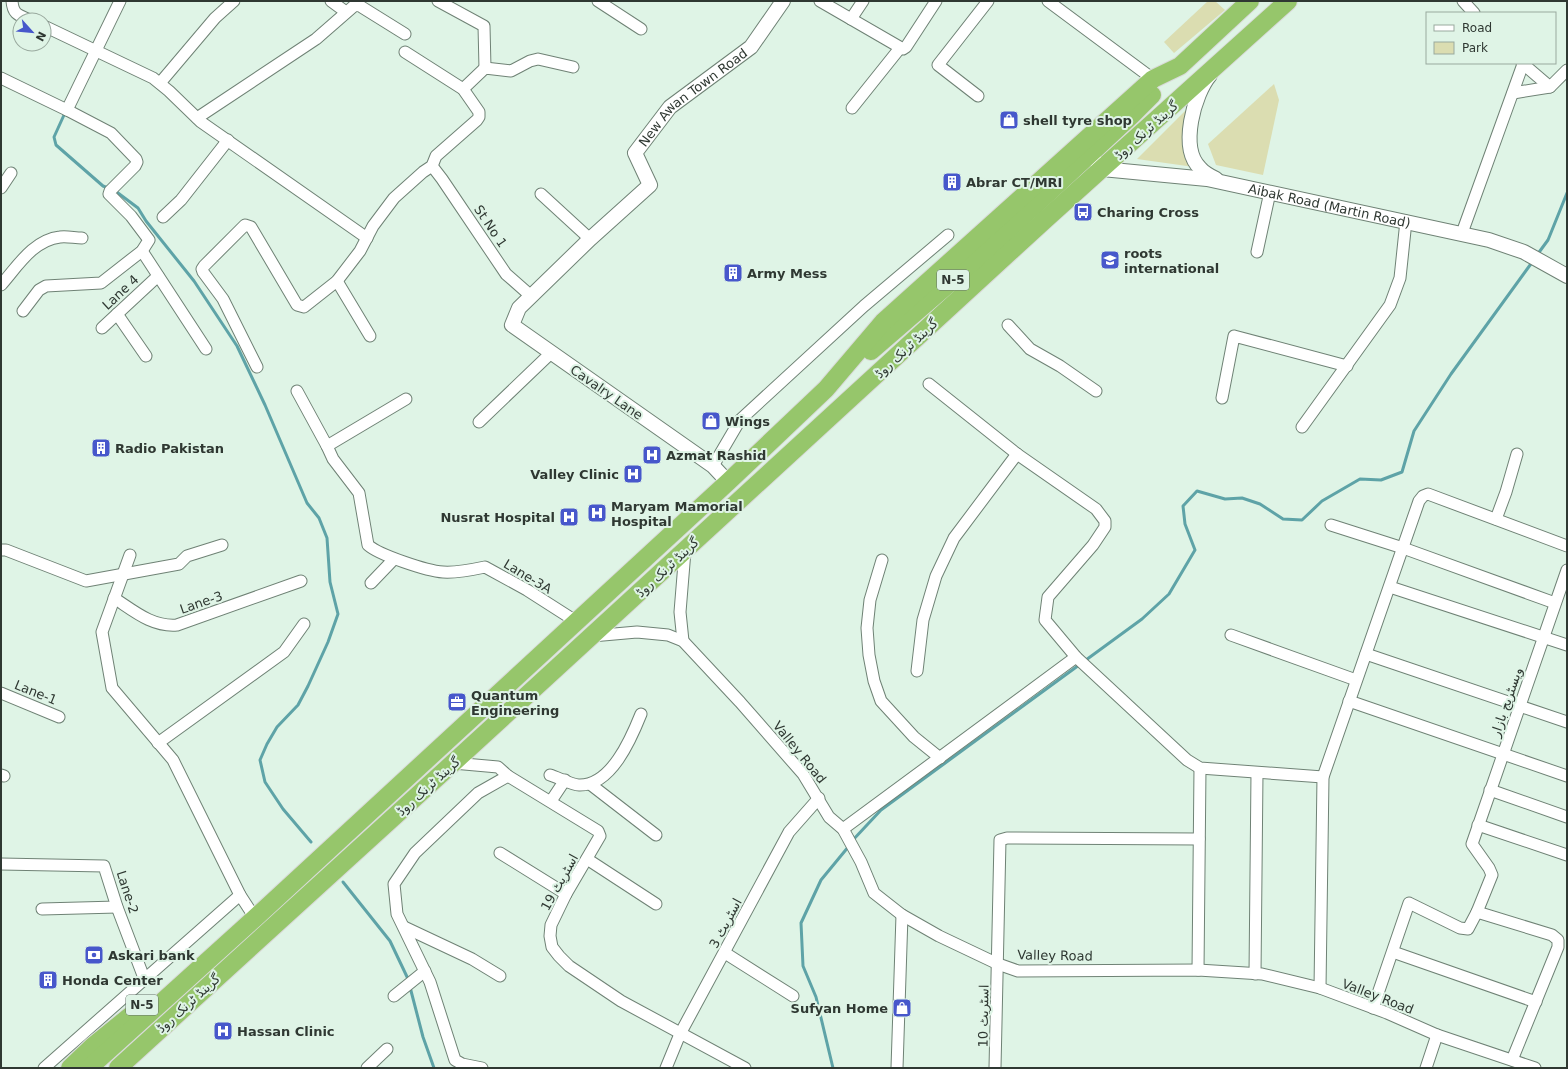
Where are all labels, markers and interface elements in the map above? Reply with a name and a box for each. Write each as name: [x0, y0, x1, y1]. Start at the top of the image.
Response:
north arrow: [12, 12, 52, 52]
legend: [1426, 12, 1556, 64]
text: Road: [1462, 21, 1492, 35]
text: N: [33, 29, 48, 43]
text: Park: [1462, 41, 1488, 55]
street label: New Awan Town Road: [636, 45, 750, 150]
street label: گرینڈ ٹرنک روڈ: [1111, 97, 1182, 164]
shop icon: shell tyre shop: [998, 109, 1020, 131]
place label: shell tyre shop: [1023, 113, 1132, 128]
building icon: Abrar CT/MRI: [941, 171, 963, 193]
place label: Abrar CT/MRI: [966, 175, 1062, 190]
street label: Aibak Road (Martin Road): [1247, 181, 1412, 231]
bus stop icon: Charing Cross: [1072, 201, 1094, 223]
street label: St No 1: [471, 202, 510, 250]
place label: Charing Cross: [1097, 205, 1199, 220]
place label: roots international: [1124, 246, 1219, 276]
school or university icon: roots international: [1099, 249, 1121, 271]
building icon: Army Mess: [722, 262, 744, 284]
place label: Army Mess: [747, 266, 828, 281]
road number: N-5: [937, 270, 969, 290]
street label: Lane 4: [99, 272, 141, 313]
street label: گرینڈ ٹرنک روڈ: [872, 315, 942, 382]
street label: Cavalry Lane: [568, 362, 646, 423]
shop icon: Wings: [700, 410, 722, 432]
place label: Wings: [725, 414, 770, 429]
building icon: Radio Pakistan: [90, 437, 112, 459]
place label: Radio Pakistan: [115, 441, 224, 456]
hospital icon: Azmat Rashid: [641, 444, 663, 466]
place label: Azmat Rashid: [666, 448, 766, 463]
hospital icon: Valley Clinic: [622, 463, 644, 485]
place label: Valley Clinic: [530, 467, 619, 482]
place label: Maryam Mamorial Hospital: [611, 499, 743, 529]
hospital icon: Maryam Mamorial Hospital: [586, 502, 608, 524]
hospital icon: Nusrat Hospital: [558, 506, 580, 528]
place label: Nusrat Hospital: [440, 510, 555, 525]
street label: گرینڈ ٹرنک روڈ: [633, 534, 703, 601]
street label: Lane-3A: [501, 556, 555, 597]
street label: Lane-3: [178, 588, 225, 617]
street label: ویسٹریج بازار: [1487, 665, 1526, 740]
street label: Lane-1: [12, 677, 59, 708]
place label: Quantum Engineering: [471, 688, 559, 718]
office icon: Quantum Engineering: [446, 691, 468, 713]
street label: Valley Road: [770, 718, 829, 786]
street label: گرینڈ ٹرنک روڈ: [393, 753, 464, 820]
street label: اسٹریٹ 19: [538, 851, 582, 914]
street label: Lane-2: [114, 869, 142, 916]
street label: اسٹریٹ 3: [706, 896, 746, 951]
bank icon: Askari bank: [83, 944, 105, 966]
street label: Valley Road: [1017, 947, 1093, 964]
place label: Askari bank: [108, 948, 195, 963]
building icon: Honda Center: [37, 969, 59, 991]
street label: گرینڈ ٹرنک روڈ: [153, 970, 224, 1037]
place label: Honda Center: [62, 973, 163, 988]
street label: Valley Road: [1340, 976, 1416, 1017]
street label: اسٹریٹ 10: [975, 985, 993, 1047]
road number: N-5: [126, 995, 158, 1015]
shop icon: Sufyan Home: [891, 997, 913, 1019]
place label: Sufyan Home: [791, 1001, 888, 1016]
hospital icon: Hassan Clinic: [212, 1020, 234, 1042]
place label: Hassan Clinic: [237, 1024, 335, 1039]

